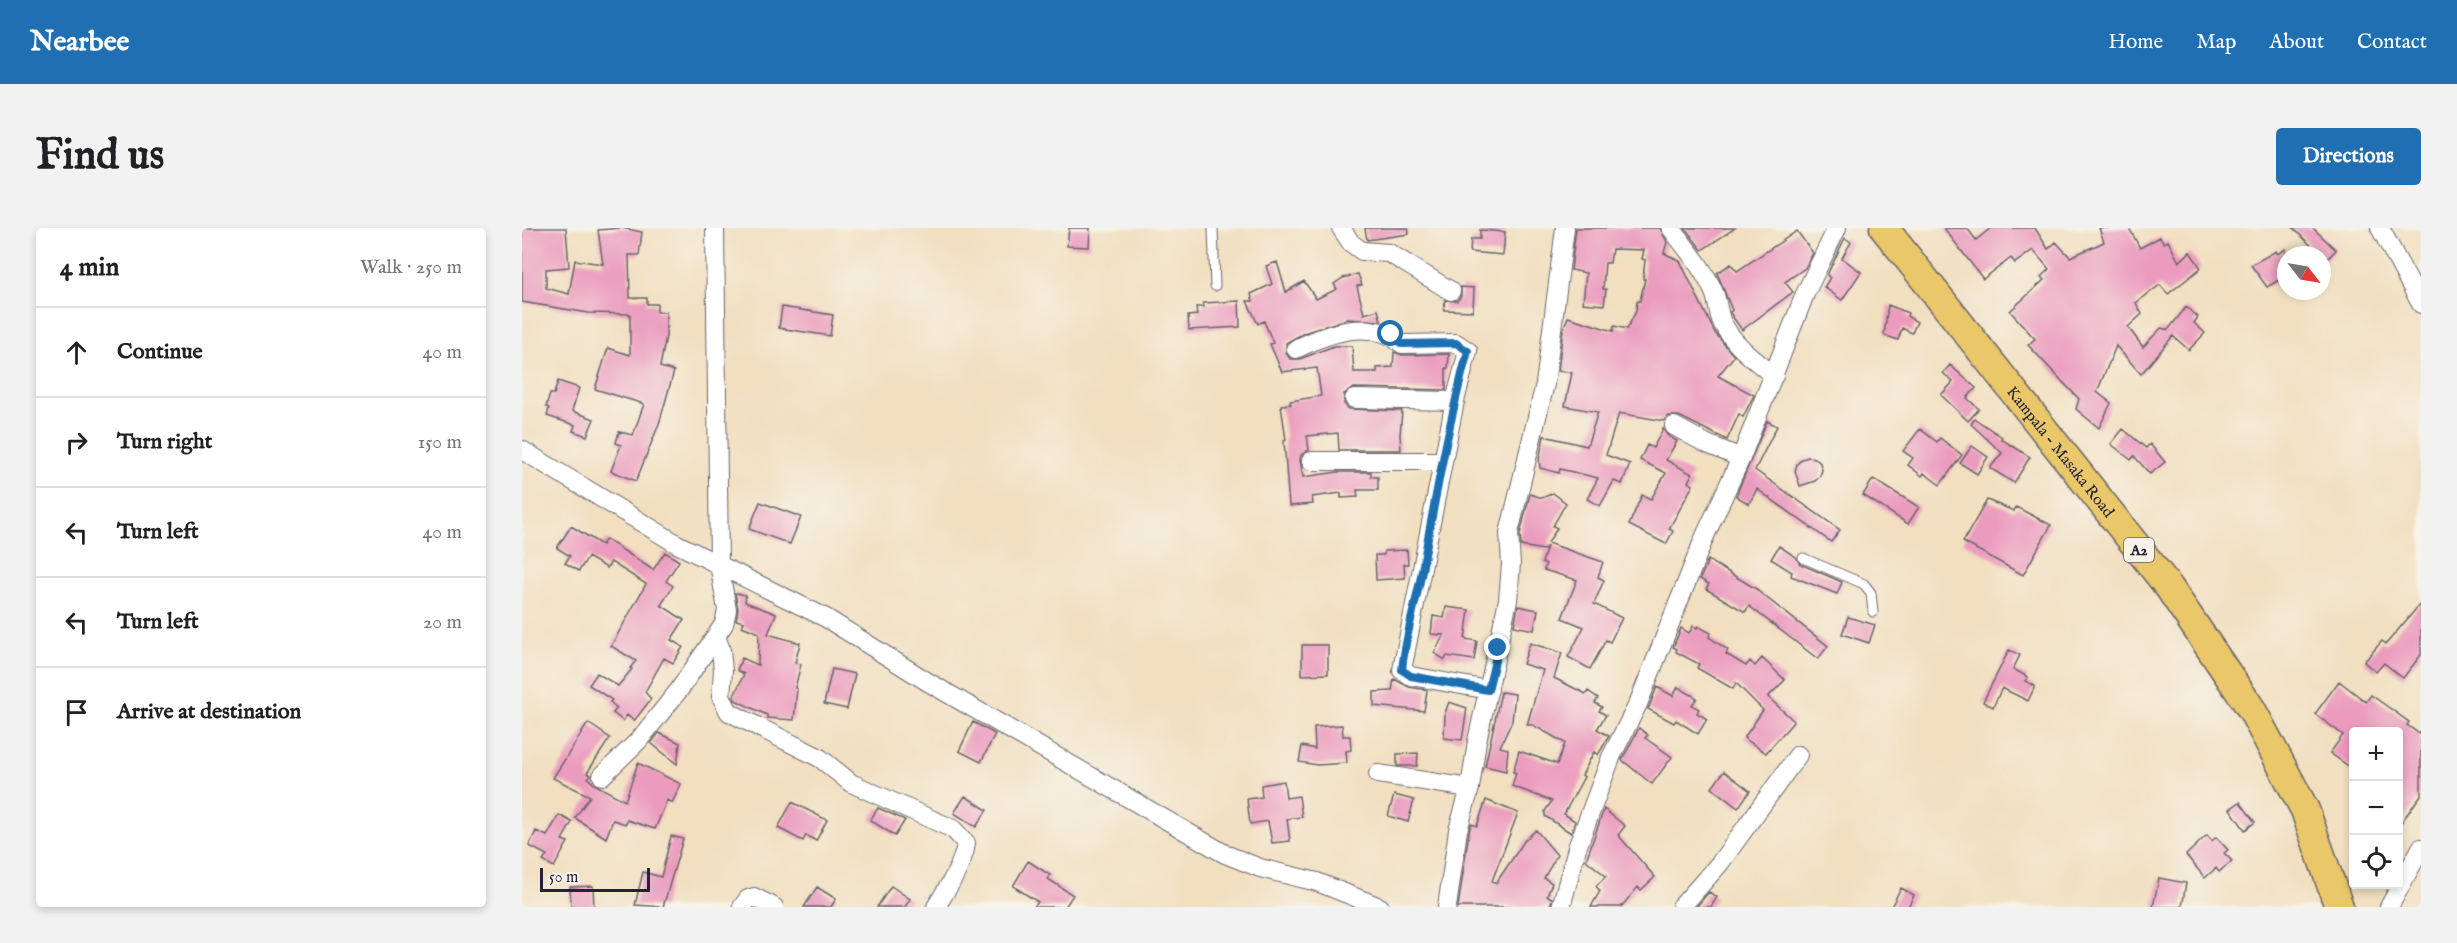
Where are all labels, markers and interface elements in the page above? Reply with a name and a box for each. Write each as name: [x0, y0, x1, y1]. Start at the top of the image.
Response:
text: Nearbee: [30, 25, 129, 60]
text: Home: [2108, 29, 2163, 56]
text: Map: [2196, 29, 2236, 56]
text: About: [2269, 29, 2324, 56]
text: Contact: [2357, 29, 2427, 56]
button: Directions: [2276, 128, 2421, 185]
text: Find us: [36, 130, 164, 183]
north arrow: [2277, 246, 2331, 300]
text: 4 min: [60, 251, 119, 284]
text: Walk · 250 m: [360, 255, 462, 280]
route start: [1377, 320, 1403, 346]
icon: ahead: [60, 336, 93, 369]
text: Continue: [117, 338, 203, 366]
text: 40 m: [423, 340, 462, 365]
street label: Kampala - Masaka Road: [2001, 383, 2118, 523]
icon: right: [60, 426, 93, 459]
text: Turn right: [117, 428, 212, 456]
text: 150 m: [418, 430, 462, 455]
icon: left: [60, 516, 93, 549]
text: Turn left: [117, 518, 199, 546]
text: 40 m: [423, 520, 462, 545]
road number: A2: [2124, 538, 2154, 562]
icon: left: [60, 606, 93, 639]
text: Turn left: [117, 608, 199, 636]
text: 20 m: [423, 610, 462, 635]
route end: [1484, 634, 1510, 660]
icon: arrive: [60, 696, 93, 729]
text: Arrive at destination: [117, 698, 301, 726]
map controls: [2349, 727, 2403, 889]
button: +: [2349, 727, 2403, 781]
button: −: [2349, 781, 2403, 835]
button: locate: [2349, 835, 2403, 889]
scale bar: [540, 865, 650, 892]
text: 50 m: [549, 868, 578, 888]

